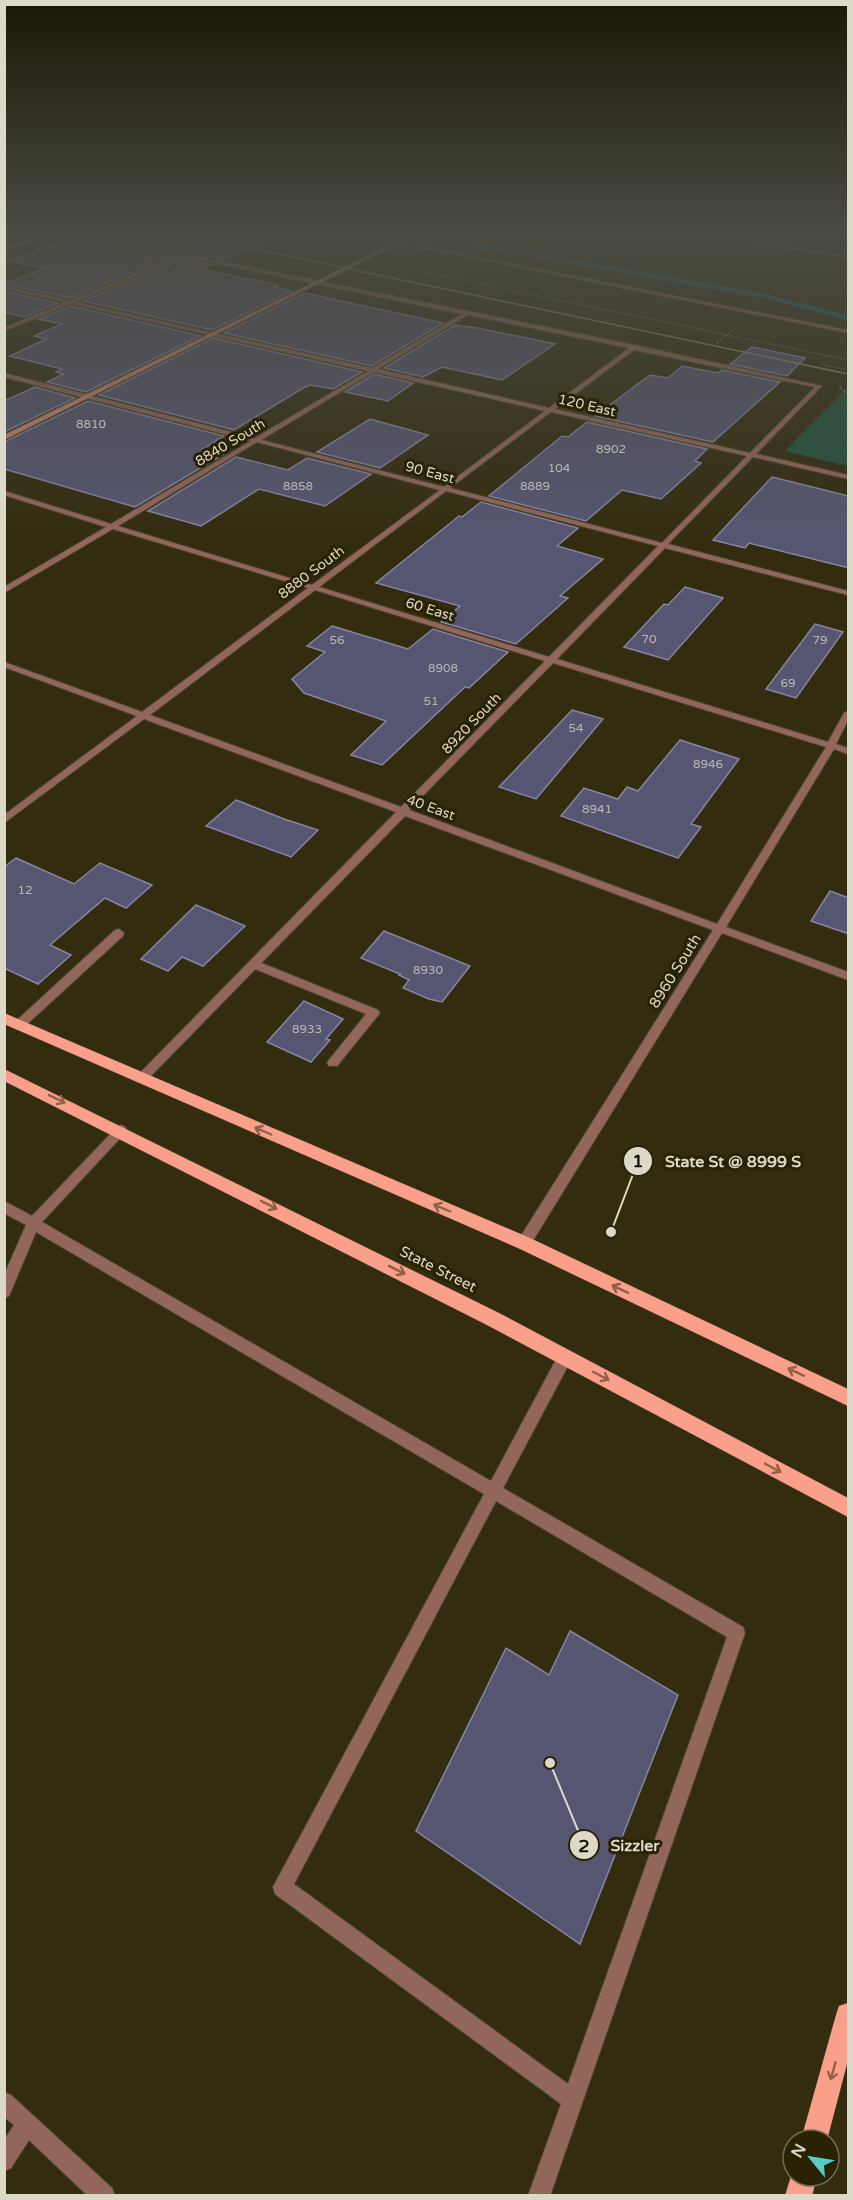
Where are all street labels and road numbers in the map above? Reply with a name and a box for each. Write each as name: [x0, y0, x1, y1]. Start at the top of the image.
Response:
street label: 120 East: [556, 391, 618, 421]
street label: 8840 South: [192, 415, 268, 470]
street label: 90 East: [404, 458, 457, 487]
street label: 8880 South: [275, 542, 348, 603]
street label: 60 East: [403, 594, 457, 625]
street label: 8920 South: [438, 689, 505, 757]
street label: 40 East: [404, 791, 458, 824]
street label: 8960 South: [645, 931, 705, 1011]
street label: State Street: [397, 1242, 480, 1296]

